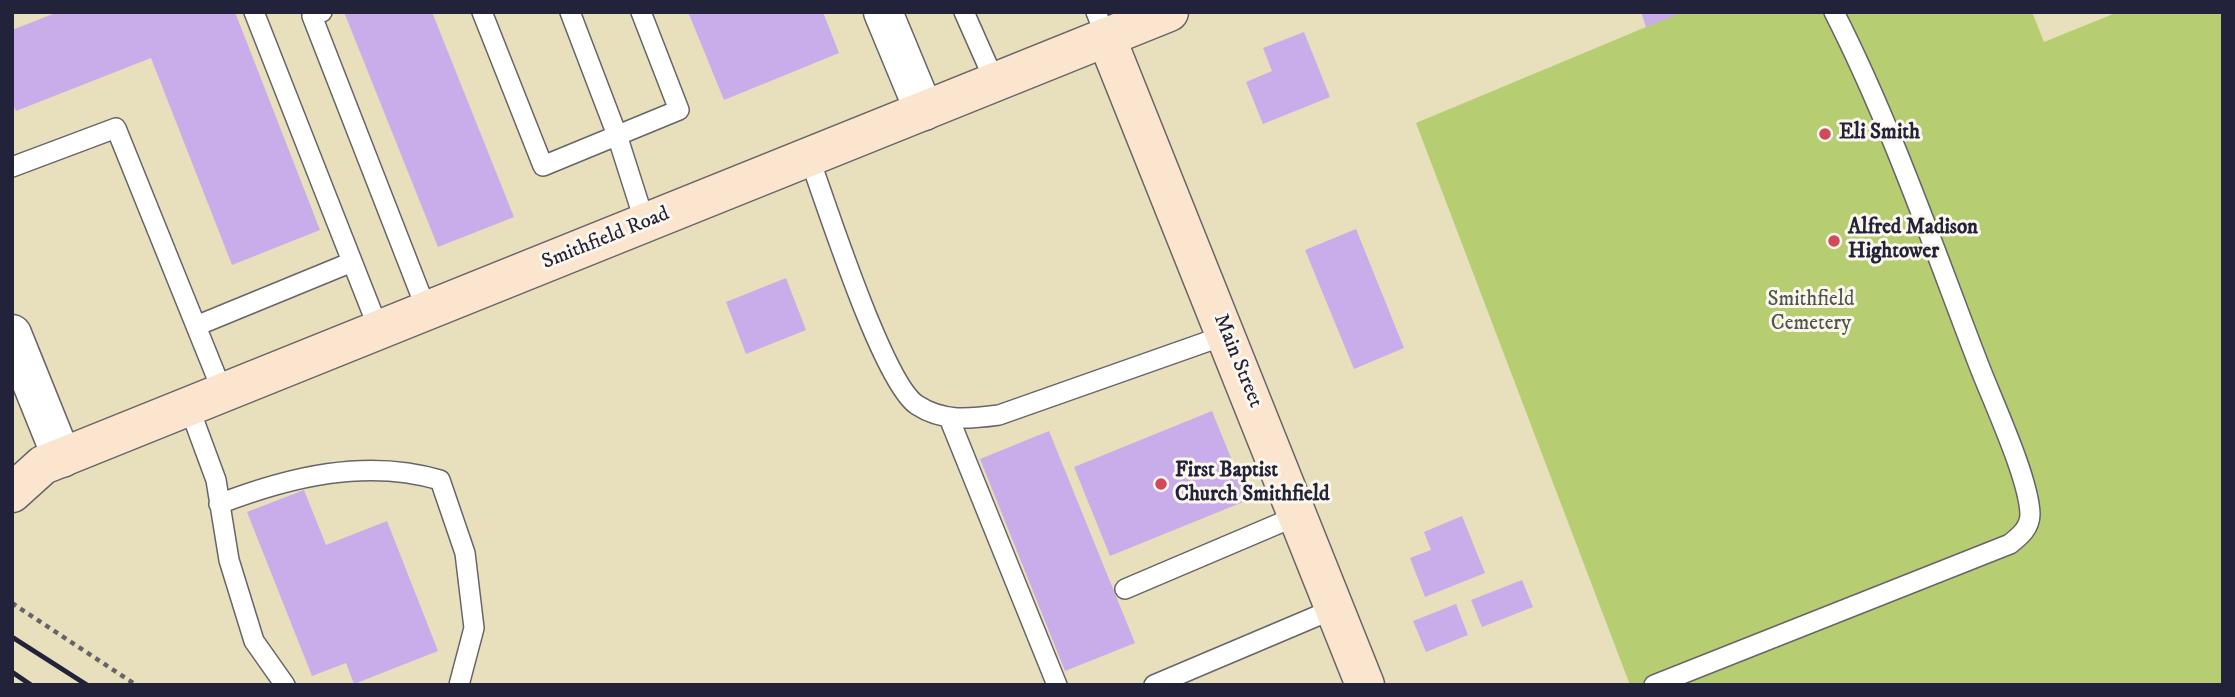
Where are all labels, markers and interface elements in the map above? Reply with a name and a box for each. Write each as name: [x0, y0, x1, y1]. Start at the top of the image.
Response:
place label: Eli Smith: [1839, 121, 1920, 147]
marker: Eli Smith: [1817, 126, 1833, 142]
street label: Smithfield Road: [539, 202, 673, 276]
place label: Alfred Madison Hightower: [1848, 216, 1978, 266]
marker: Alfred Madison Hightower: [1826, 233, 1842, 249]
park label: Smithfield Cemetery: [1767, 288, 1855, 338]
street label: Main Street: [1207, 311, 1267, 411]
place label: First Baptist Church Smithfield: [1175, 459, 1329, 509]
marker: First Baptist Church Smithfield: [1153, 476, 1169, 492]

